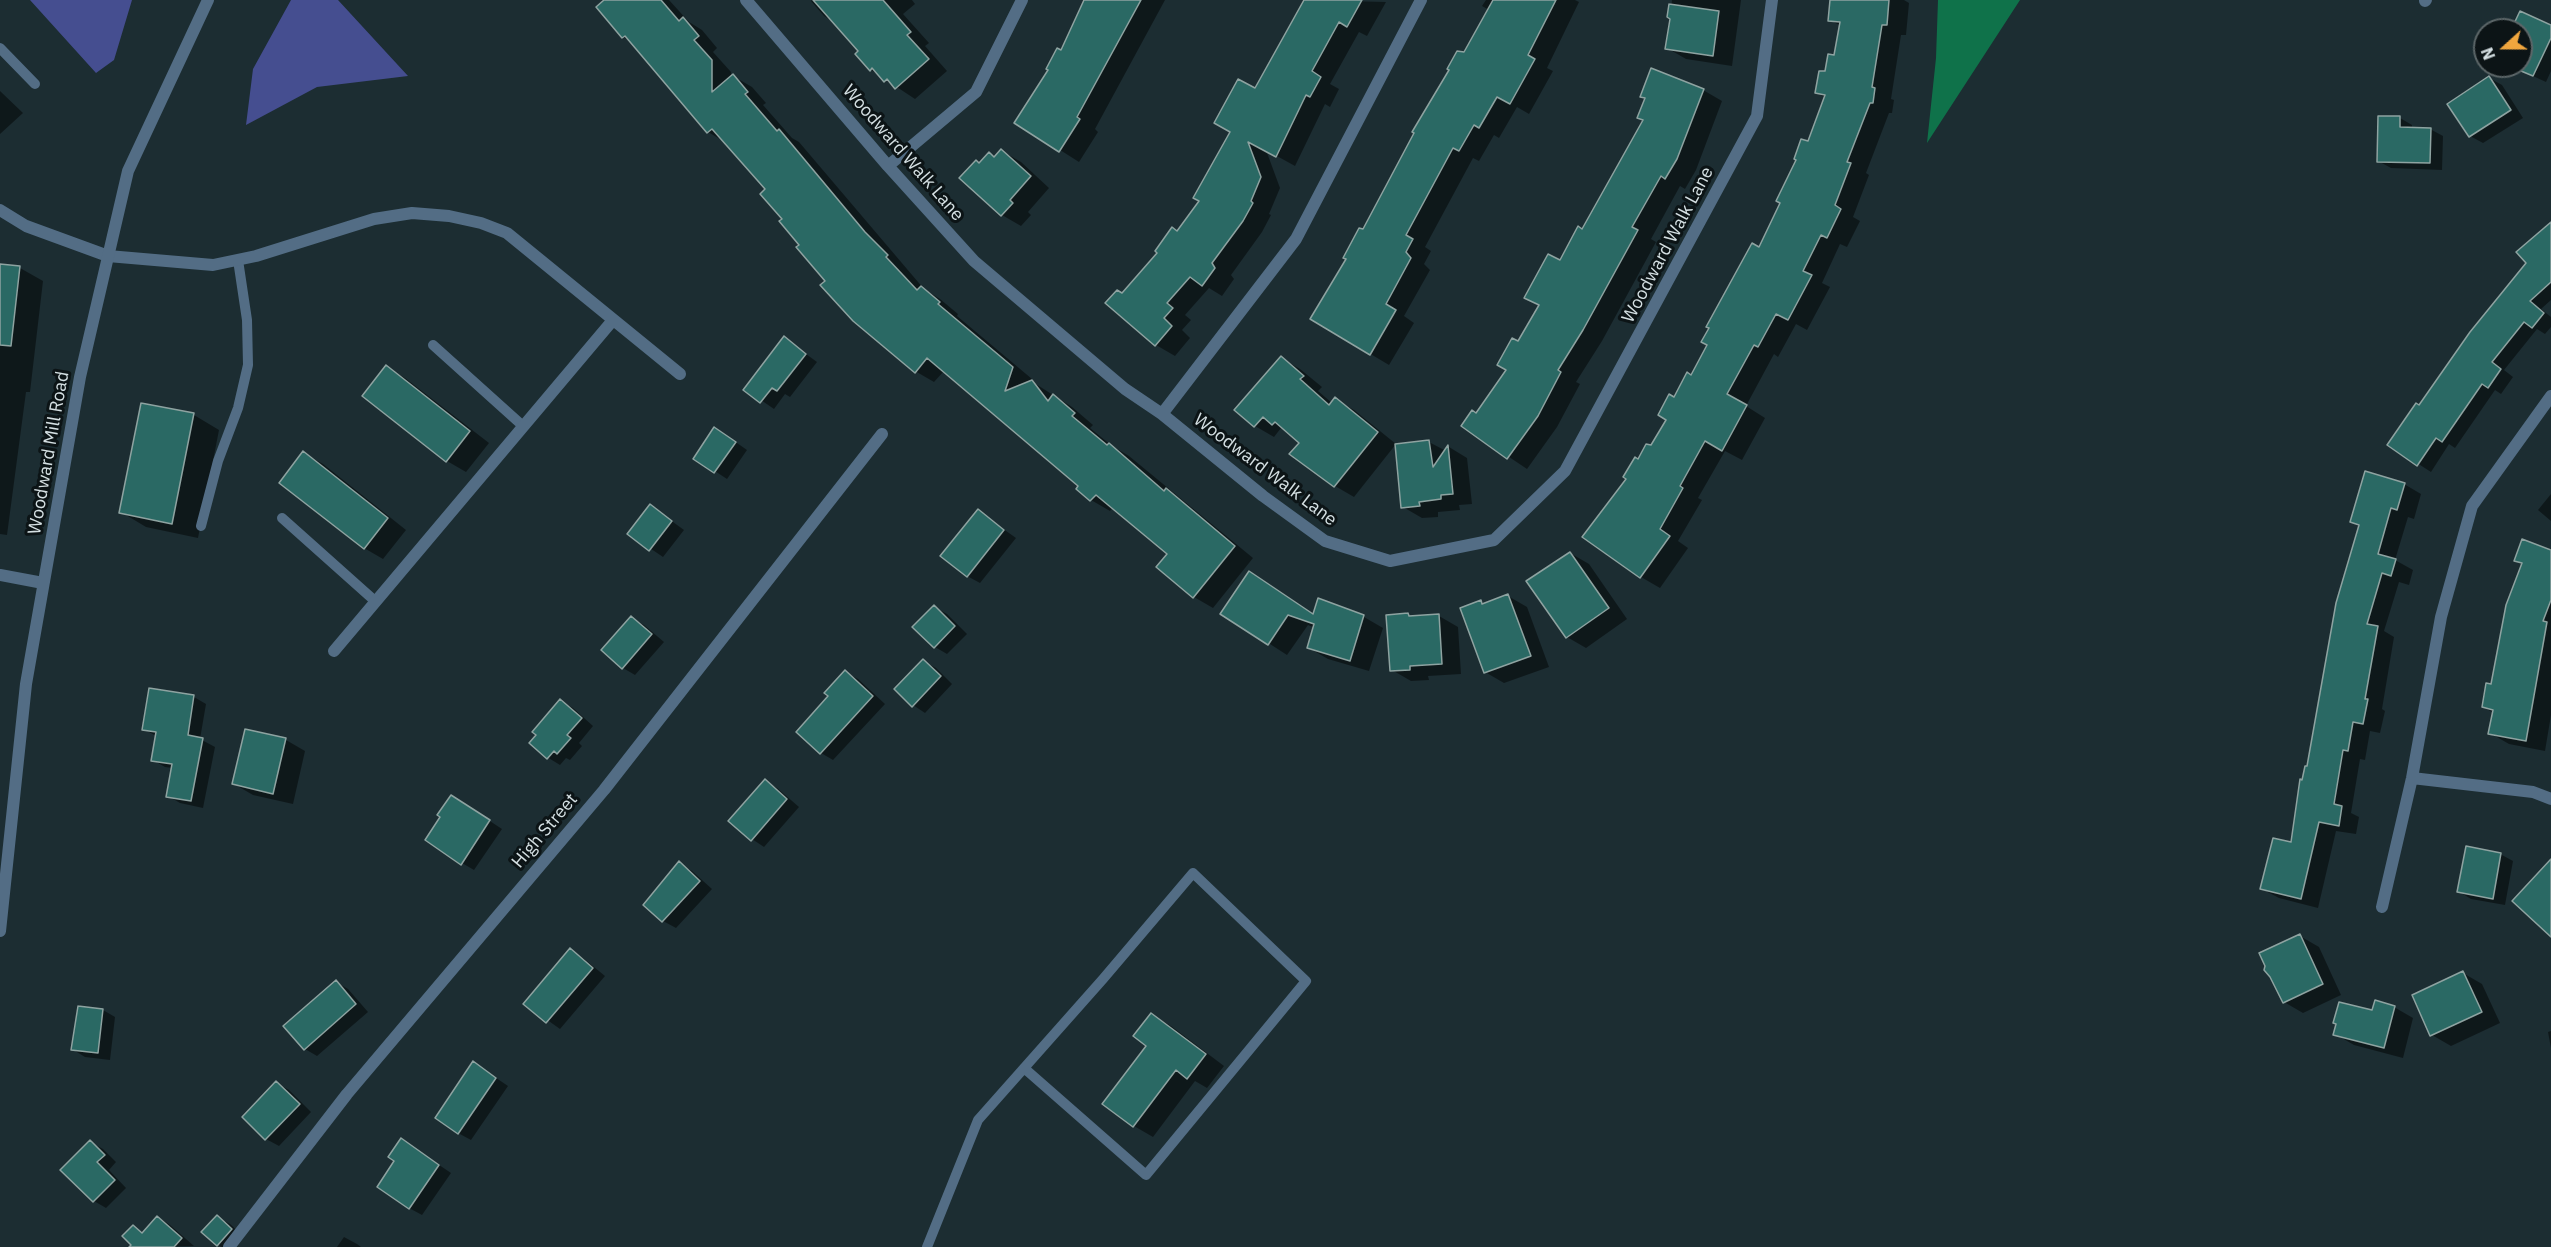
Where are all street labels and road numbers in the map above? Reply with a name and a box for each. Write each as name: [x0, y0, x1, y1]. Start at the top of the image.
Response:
street label: Woodward Walk Lane: [838, 80, 968, 226]
street label: Woodward Walk Lane: [1618, 163, 1718, 327]
street label: Woodward Mill Road: [24, 370, 74, 536]
street label: Woodward Walk Lane: [1189, 409, 1341, 531]
street label: High Street: [508, 789, 582, 873]

